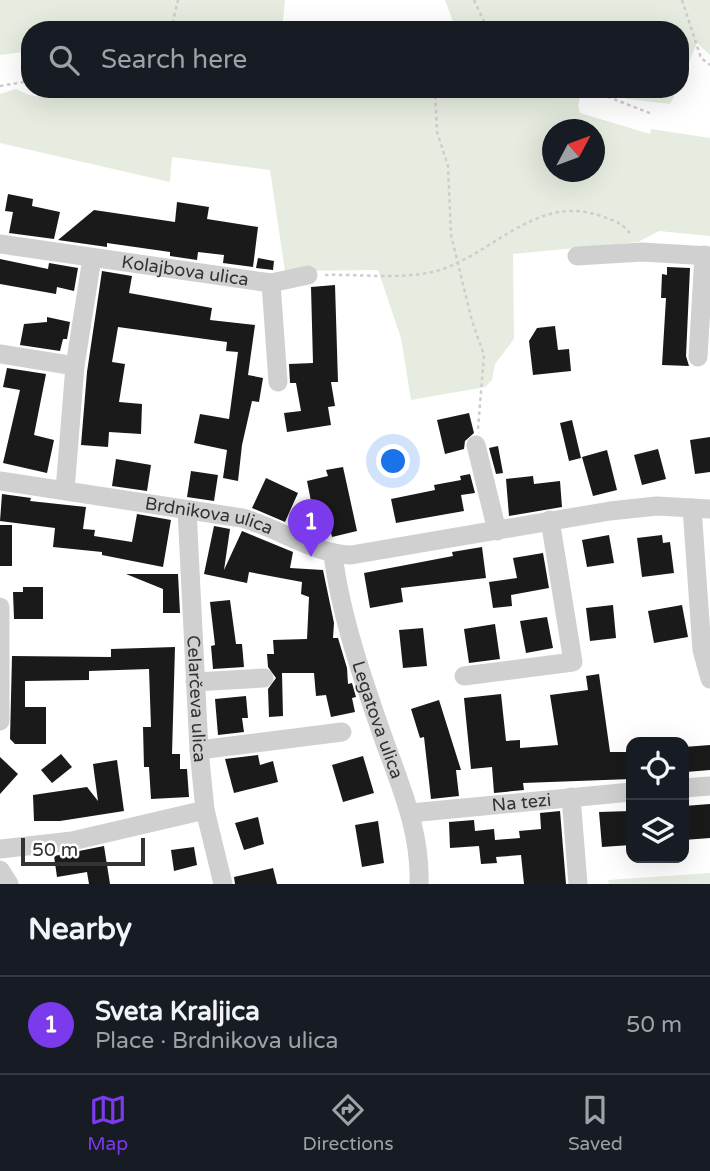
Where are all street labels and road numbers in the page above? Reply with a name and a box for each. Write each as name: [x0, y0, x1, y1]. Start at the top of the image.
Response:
street label: Kolajbova ulica: [120, 251, 250, 291]
street label: Brdnikova ulica: [144, 492, 277, 539]
street label: Celarčeva ulica: [182, 635, 211, 763]
street label: Legatova ulica: [347, 658, 408, 782]
street label: Na tezi: [491, 789, 552, 816]

